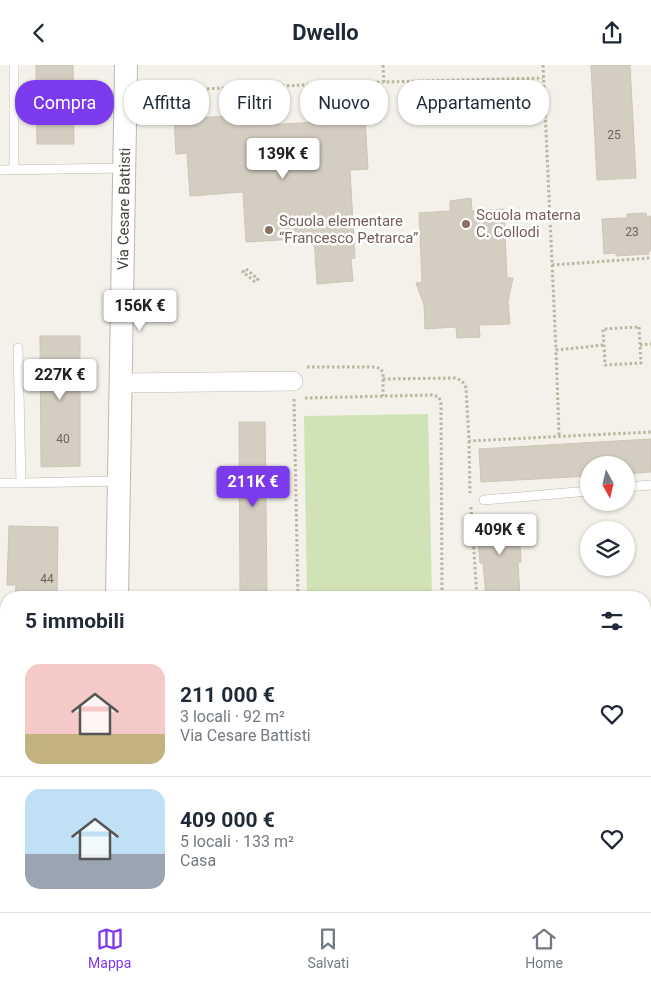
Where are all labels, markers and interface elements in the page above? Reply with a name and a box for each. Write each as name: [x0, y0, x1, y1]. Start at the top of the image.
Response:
icon: back: [25, 19, 53, 47]
icon: share: [598, 19, 626, 47]
text: Dwello: [292, 20, 359, 45]
chip: Compra: [15, 80, 114, 125]
chip: Affitta: [124, 80, 209, 125]
chip: Filtri: [219, 80, 290, 125]
chip: Nuovo: [300, 80, 388, 125]
chip: Appartamento: [398, 80, 549, 125]
house number: 25: [607, 128, 621, 142]
pin: 139K €: [242, 137, 324, 180]
text: 139K €: [258, 144, 308, 163]
street label: Via Cesare Battisti: [114, 148, 134, 270]
place label: Scuola materna C. Collodi: [476, 206, 581, 241]
place label: Scuola elementare “Francesco Petrarca”: [279, 212, 418, 247]
marker: Scuola materna C. Collodi: [460, 218, 472, 230]
marker: Scuola elementare “Francesco Petrarca”: [263, 224, 275, 236]
house number: 23: [625, 225, 639, 239]
pin: 156K €: [99, 289, 181, 332]
text: 156K €: [115, 296, 165, 315]
pin: 227K €: [19, 359, 101, 401]
text: 227K €: [35, 365, 85, 384]
house number: 40: [56, 432, 70, 446]
north arrow: [580, 456, 635, 511]
map controls: [580, 456, 635, 576]
pin: 211K €: [212, 465, 294, 508]
text: 211K €: [228, 472, 278, 491]
pin: 409K €: [459, 513, 541, 556]
text: 409K €: [475, 520, 525, 539]
button: layers: [580, 521, 635, 576]
house number: 44: [40, 572, 54, 586]
icon: filters: [598, 607, 626, 635]
text: 5 immobili: [25, 609, 125, 633]
text: 211 000 €: [180, 683, 275, 707]
icon: home: [65, 684, 125, 744]
icon: heart: [598, 700, 626, 728]
text: 3 locali · 92 m²: [180, 707, 285, 726]
text: Via Cesare Battisti: [180, 726, 311, 745]
text: 409 000 €: [180, 808, 275, 832]
icon: home: [65, 809, 125, 869]
icon: heart: [598, 825, 626, 853]
text: 5 locali · 133 m²: [180, 832, 294, 851]
text: Casa: [180, 851, 216, 870]
tab: Mappa: [88, 925, 131, 971]
tab: Salvati: [307, 925, 349, 971]
tab: Home: [525, 925, 563, 971]

